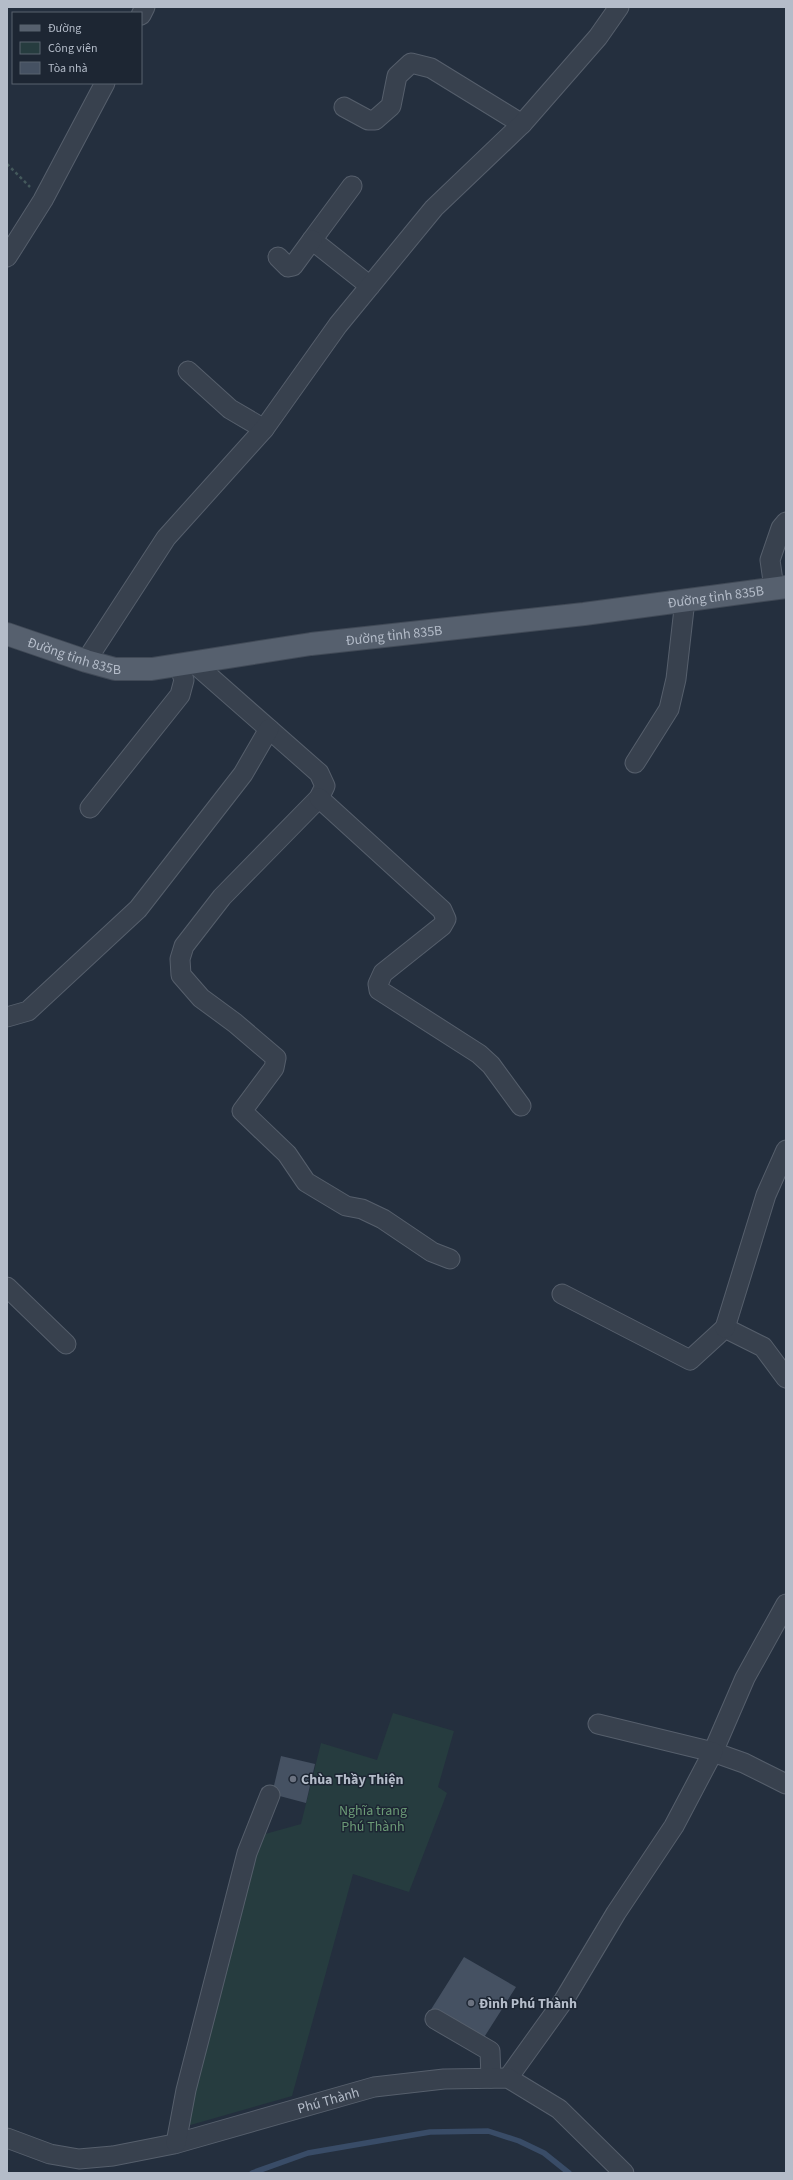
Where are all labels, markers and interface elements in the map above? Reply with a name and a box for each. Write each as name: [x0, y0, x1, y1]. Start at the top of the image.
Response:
legend: [12, 12, 142, 84]
text: Đường: [48, 20, 81, 37]
text: Công viên: [48, 40, 97, 57]
text: Tòa nhà: [48, 60, 88, 77]
street label: Đường tỉnh 835B: [666, 581, 765, 614]
street label: Đường tỉnh 835B: [345, 621, 443, 651]
street label: Đường tỉnh 835B: [25, 633, 121, 680]
place label: Chùa Thầy Thiện: [301, 1770, 403, 1790]
marker: Chùa Thầy Thiện: [288, 1774, 298, 1784]
park label: Nghĩa trang Phú Thành: [339, 1801, 407, 1837]
place label: Đình Phú Thành: [479, 1994, 577, 2014]
marker: Đình Phú Thành: [466, 1998, 476, 2008]
street label: Phú Thành: [295, 2083, 362, 2119]

